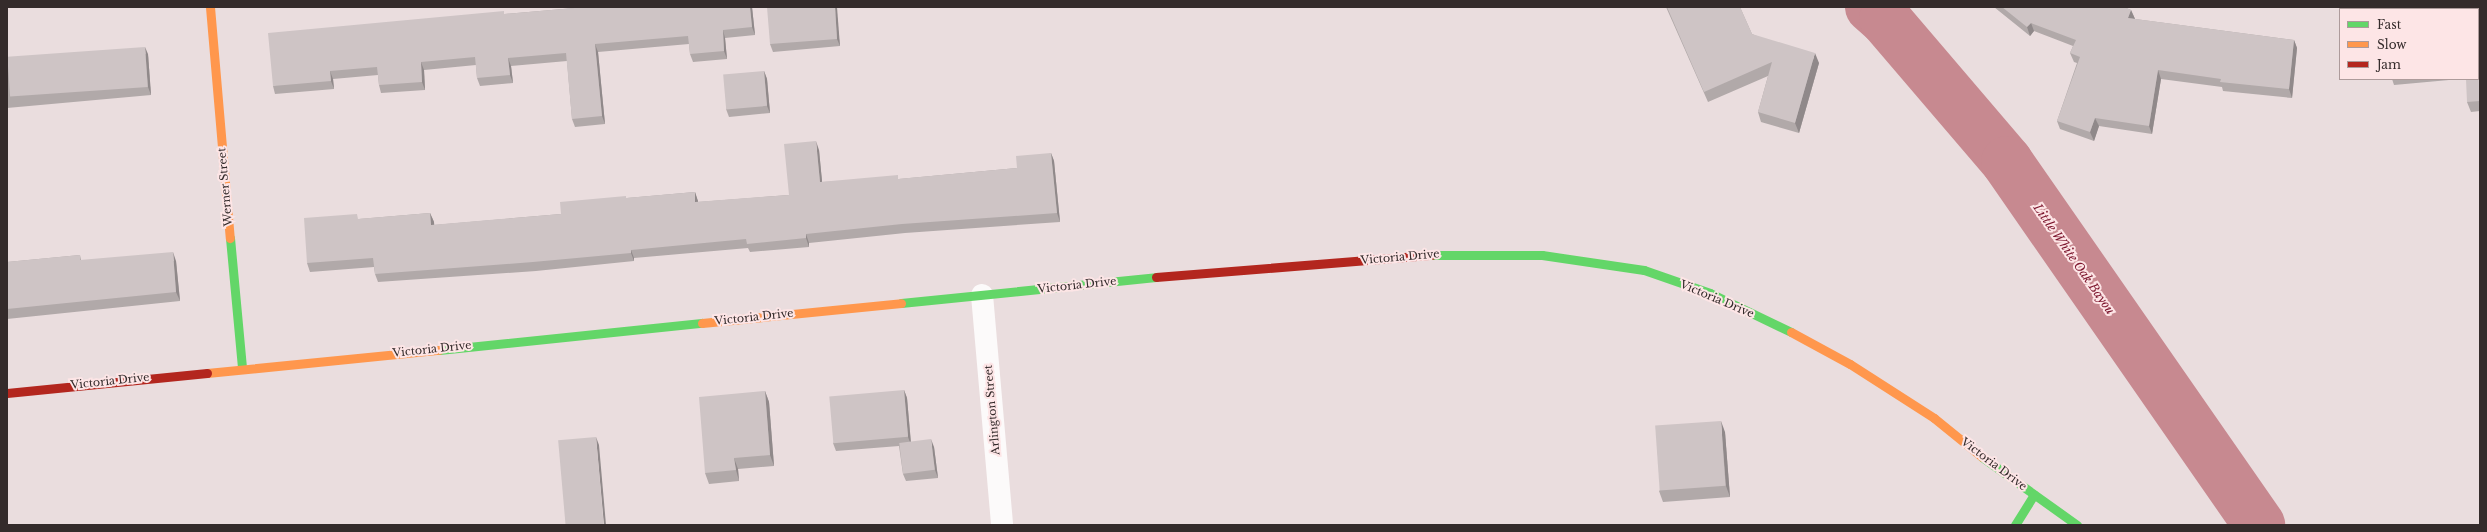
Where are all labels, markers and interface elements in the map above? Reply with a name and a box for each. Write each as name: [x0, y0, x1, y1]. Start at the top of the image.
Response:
legend: [2339, 8, 2479, 80]
text: Fast: [2377, 17, 2401, 32]
text: Slow: [2377, 37, 2406, 52]
text: Jam: [2377, 57, 2401, 72]
street label: Werner Street: [215, 147, 235, 227]
water label: Little White Oak Bayou: [2030, 201, 2118, 317]
street label: Victoria Drive: [1360, 247, 1440, 267]
street label: Victoria Drive: [1037, 274, 1117, 296]
street label: Victoria Drive: [1678, 277, 1756, 321]
street label: Victoria Drive: [714, 306, 794, 328]
street label: Victoria Drive: [392, 338, 472, 360]
street label: Arlington Street: [981, 364, 1003, 456]
street label: Victoria Drive: [70, 370, 150, 392]
street label: Victoria Drive: [1958, 435, 2030, 493]

